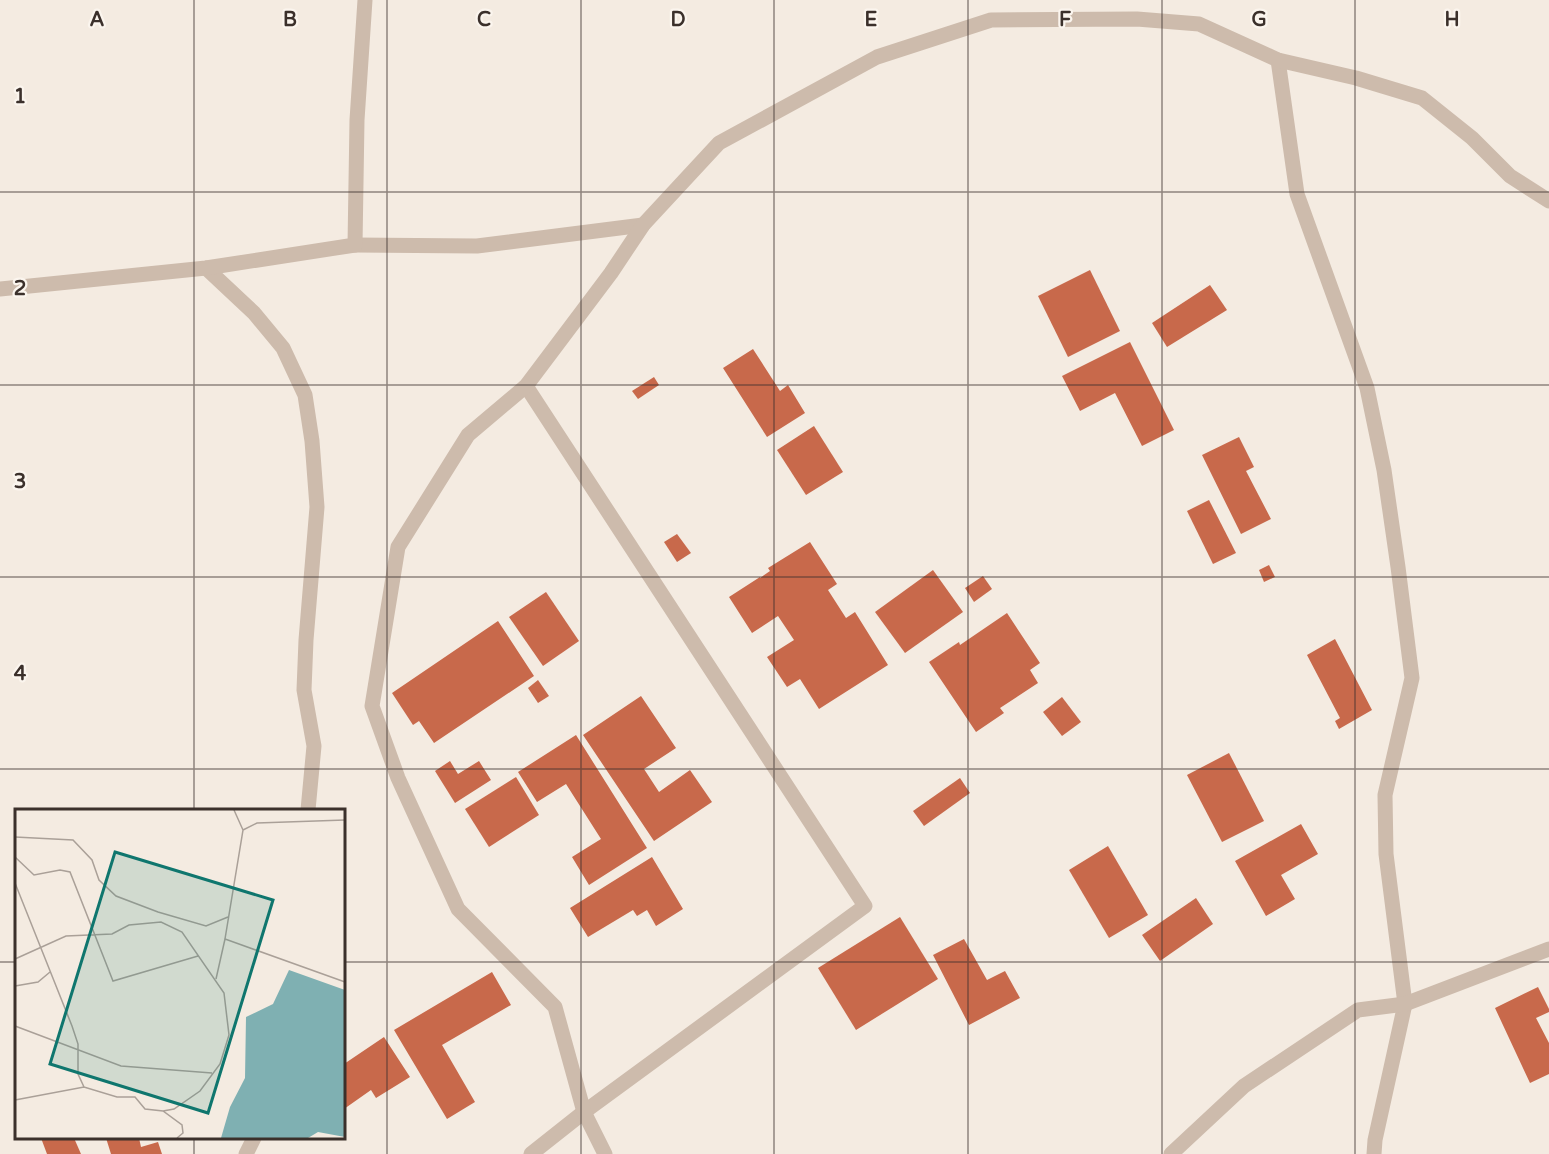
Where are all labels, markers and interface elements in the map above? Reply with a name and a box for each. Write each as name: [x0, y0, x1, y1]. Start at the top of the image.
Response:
text: A: [90, 8, 105, 32]
text: B: [283, 8, 297, 32]
text: C: [477, 8, 491, 32]
text: D: [670, 8, 686, 32]
text: E: [865, 8, 878, 32]
text: F: [1059, 8, 1071, 32]
text: G: [1251, 8, 1267, 32]
text: H: [1444, 8, 1460, 32]
text: 1: [14, 85, 26, 109]
text: 2: [14, 277, 26, 301]
text: 3: [14, 470, 26, 494]
text: 4: [14, 662, 27, 686]
inset map: [15, 809, 345, 1139]

